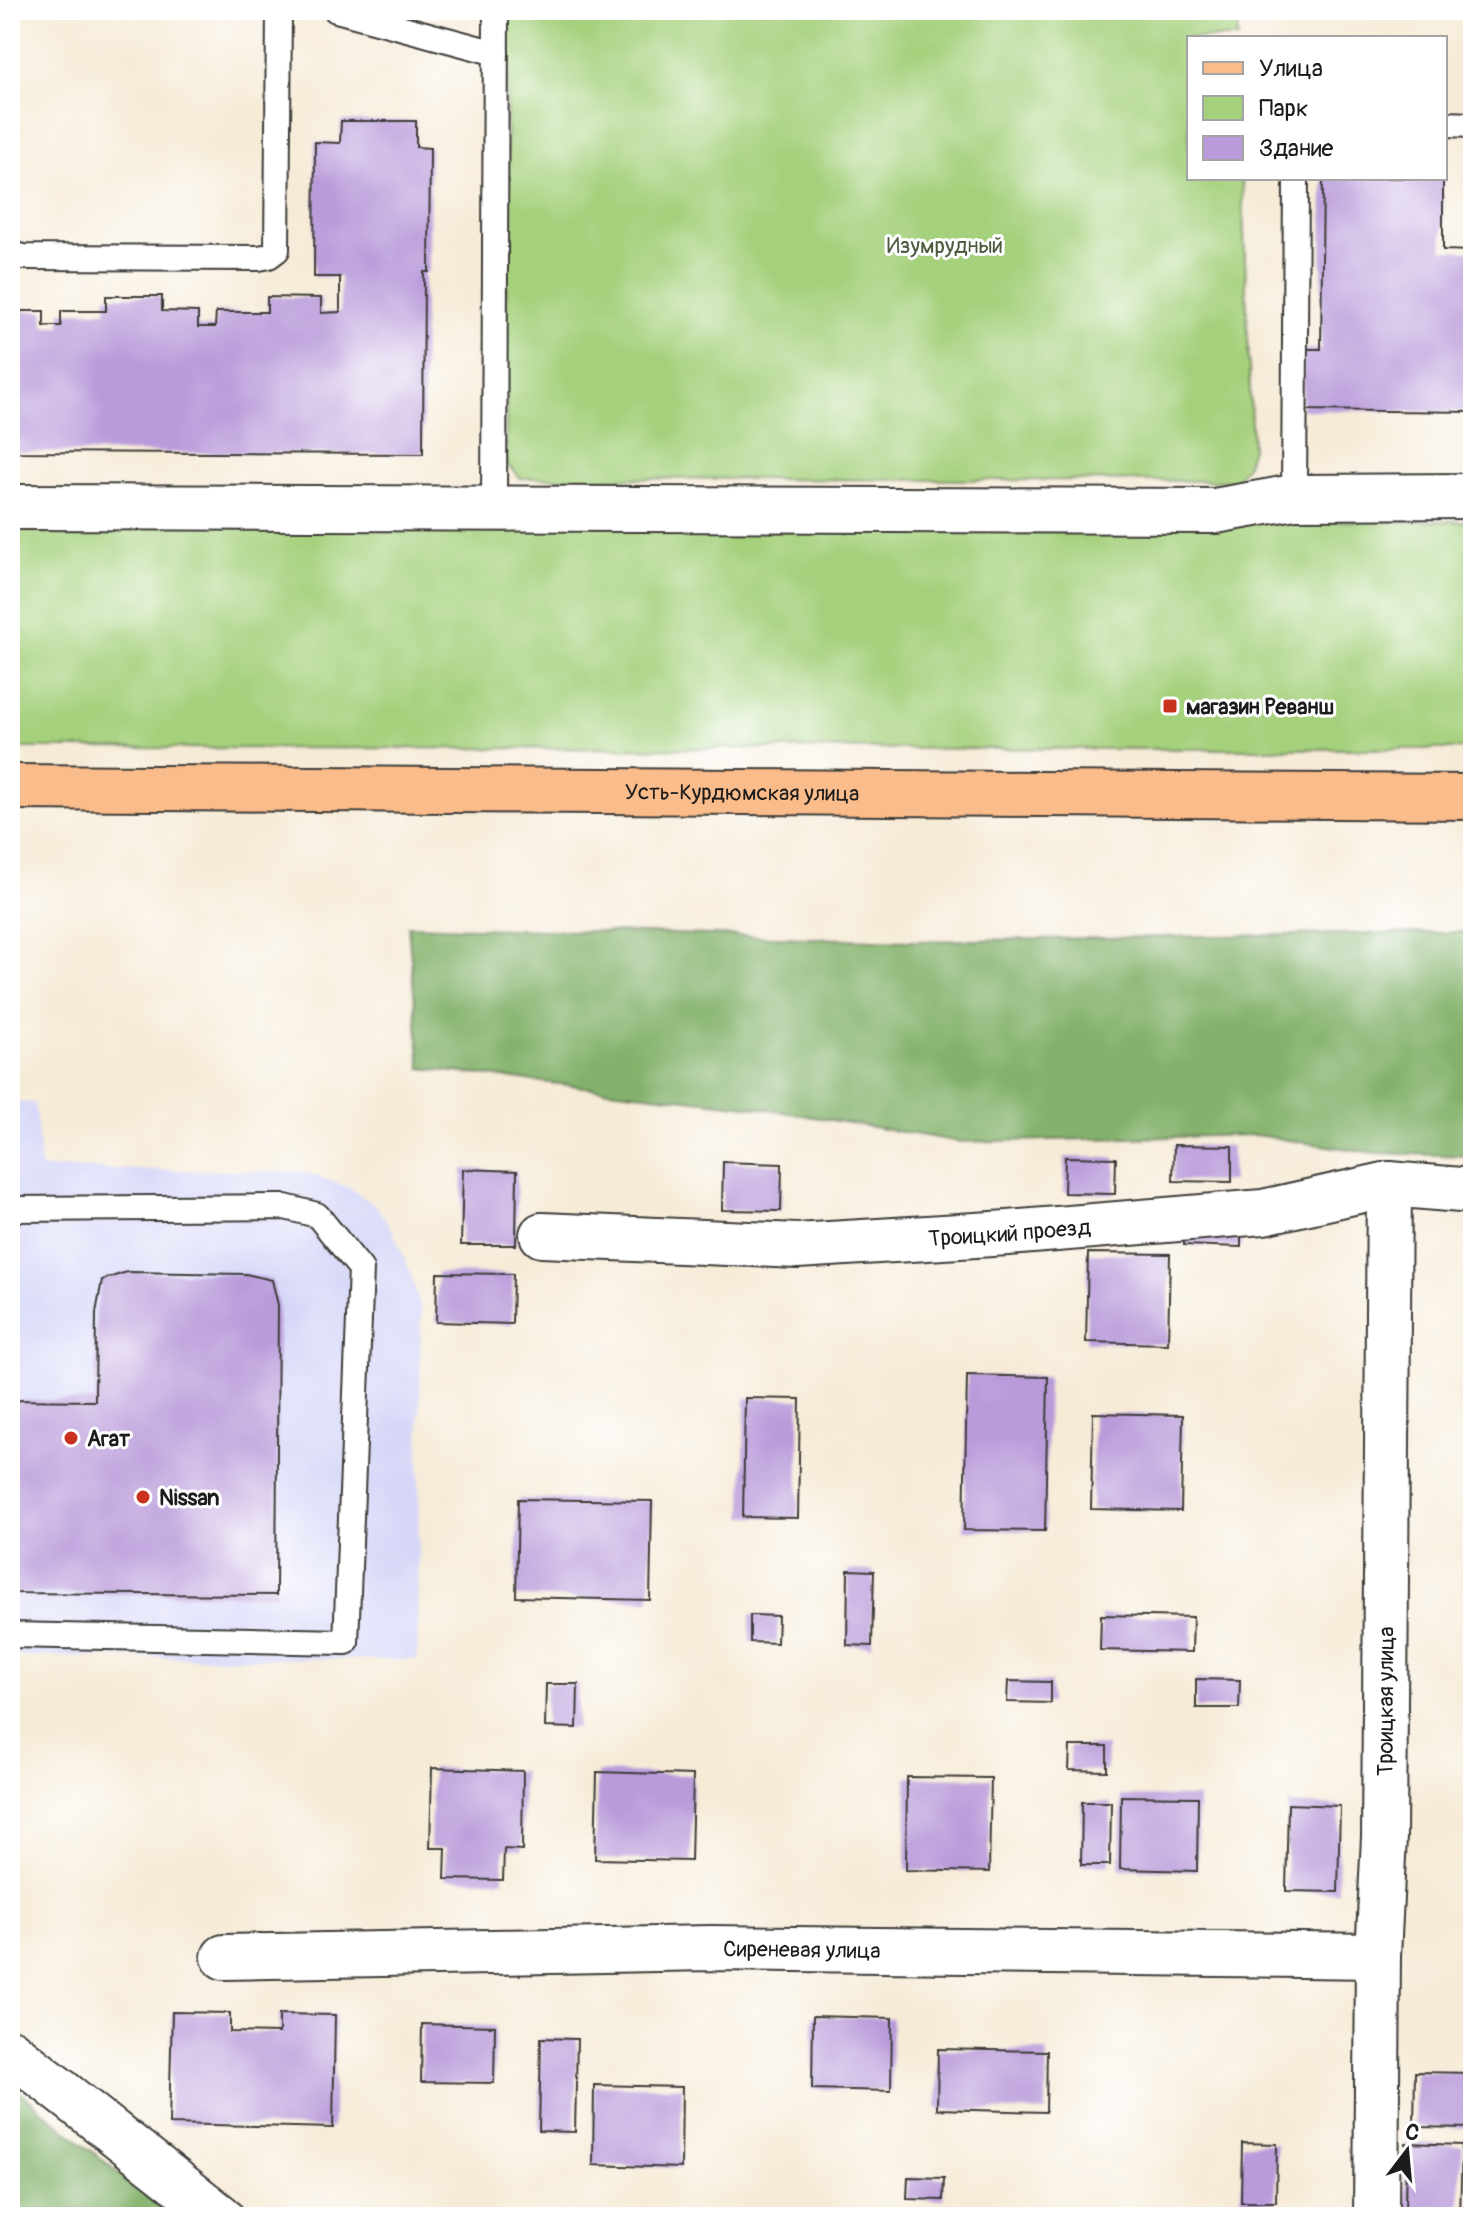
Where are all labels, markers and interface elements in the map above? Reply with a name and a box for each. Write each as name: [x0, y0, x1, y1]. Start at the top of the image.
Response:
legend: [1187, 36, 1447, 180]
text: Улица: [1259, 54, 1323, 83]
text: Парк: [1259, 94, 1308, 123]
text: Здание: [1259, 134, 1334, 163]
park label: Изумрудный: [887, 232, 1003, 260]
place label: магазин Реванш: [1186, 693, 1334, 721]
marker: магазин Реванш: [1161, 697, 1179, 715]
street label: Усть-Курдюмская улица: [625, 778, 859, 808]
street label: Троицкий проезд: [927, 1213, 1092, 1253]
place label: Агат: [87, 1425, 131, 1453]
marker: Агат: [62, 1429, 80, 1447]
place label: Nissan: [159, 1484, 219, 1512]
marker: Nissan: [134, 1488, 152, 1506]
street label: Троицкая улица: [1371, 1626, 1401, 1776]
street label: Сиреневая улица: [723, 1935, 881, 1965]
north arrow: [1367, 2111, 1447, 2191]
text: С: [1402, 2117, 1423, 2148]

